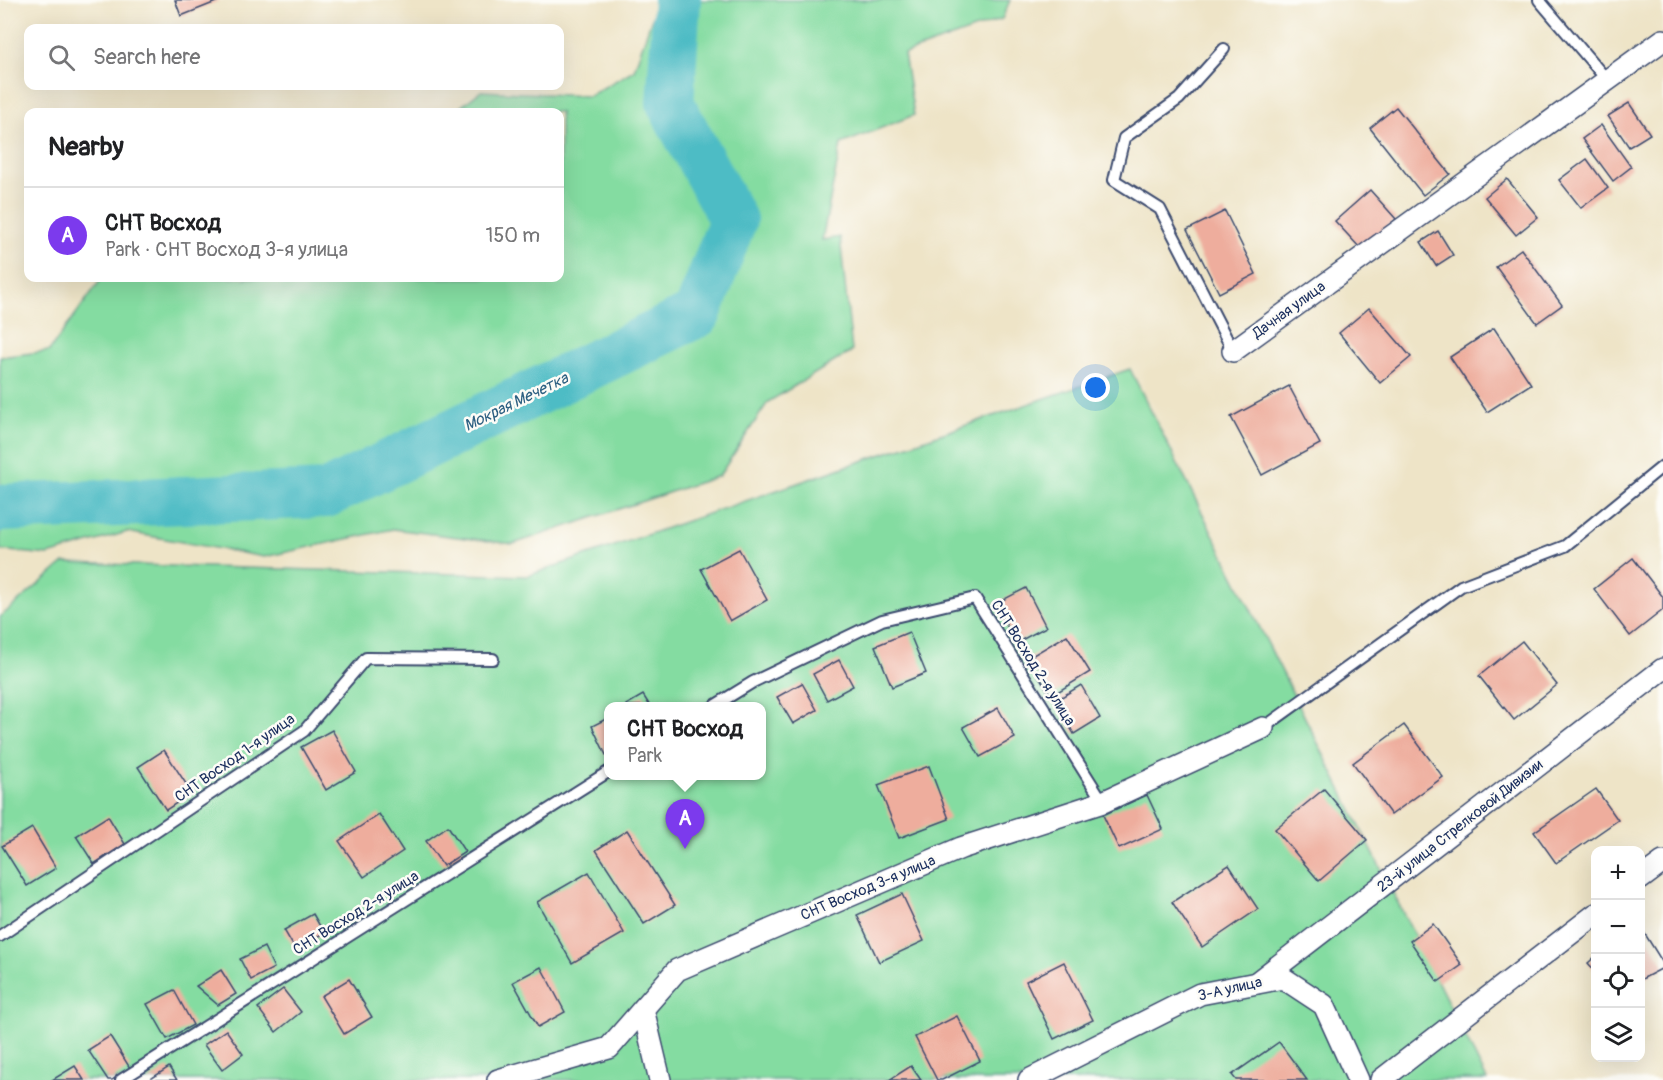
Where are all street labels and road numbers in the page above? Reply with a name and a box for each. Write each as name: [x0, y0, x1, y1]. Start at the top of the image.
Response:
street label: Дачная улица: [1248, 277, 1329, 343]
street label: СНТ Восход 2-я улица: [987, 597, 1079, 729]
street label: СНТ Восход 1-я улица: [171, 709, 299, 807]
street label: 23-й улица Стрелковой Дивизии: [1373, 755, 1547, 897]
street label: СНТ Восход 3-я улица: [798, 851, 938, 925]
street label: СНТ Восход 2-я улица: [290, 867, 422, 959]
street label: 3-А улица: [1196, 972, 1264, 1006]

